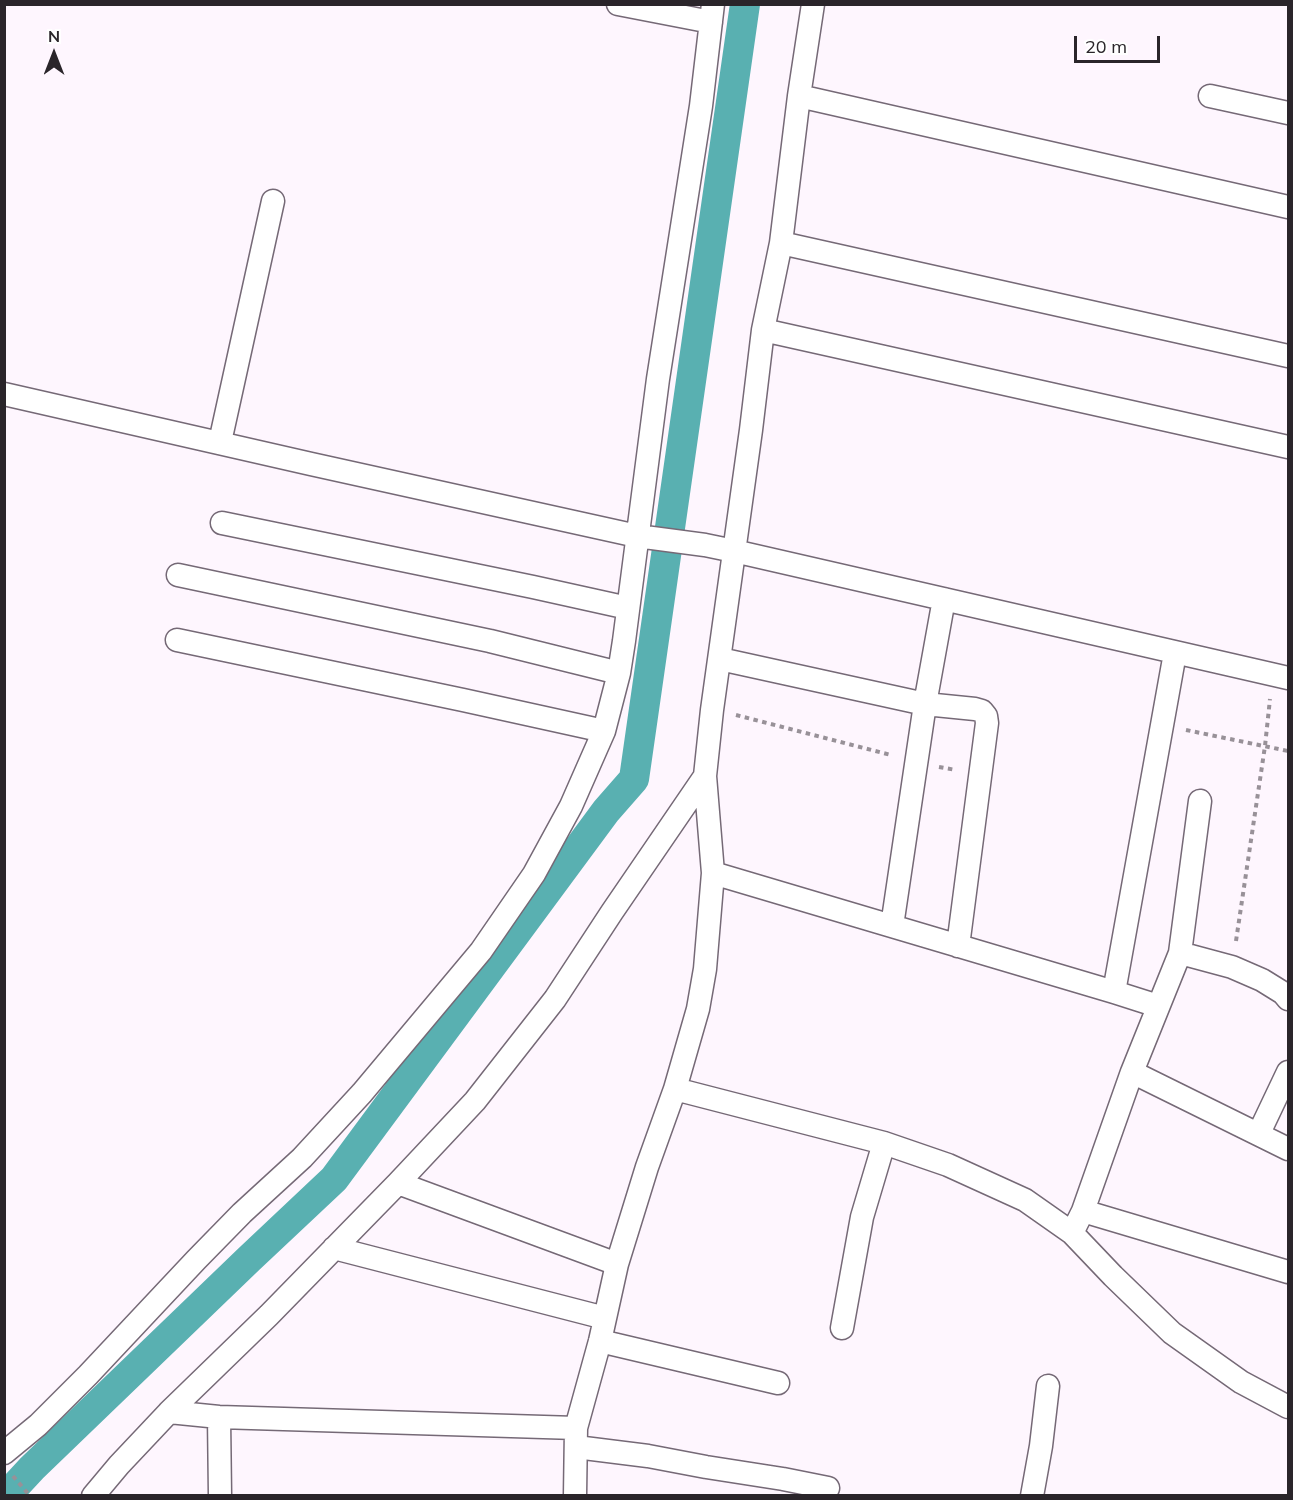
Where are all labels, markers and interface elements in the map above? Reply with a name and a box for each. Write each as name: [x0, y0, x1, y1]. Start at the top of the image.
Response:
north arrow: [24, 24, 84, 84]
scale bar: [1077, 24, 1162, 62]
text: N: [48, 26, 60, 46]
text: 20 m: [1085, 35, 1127, 58]

